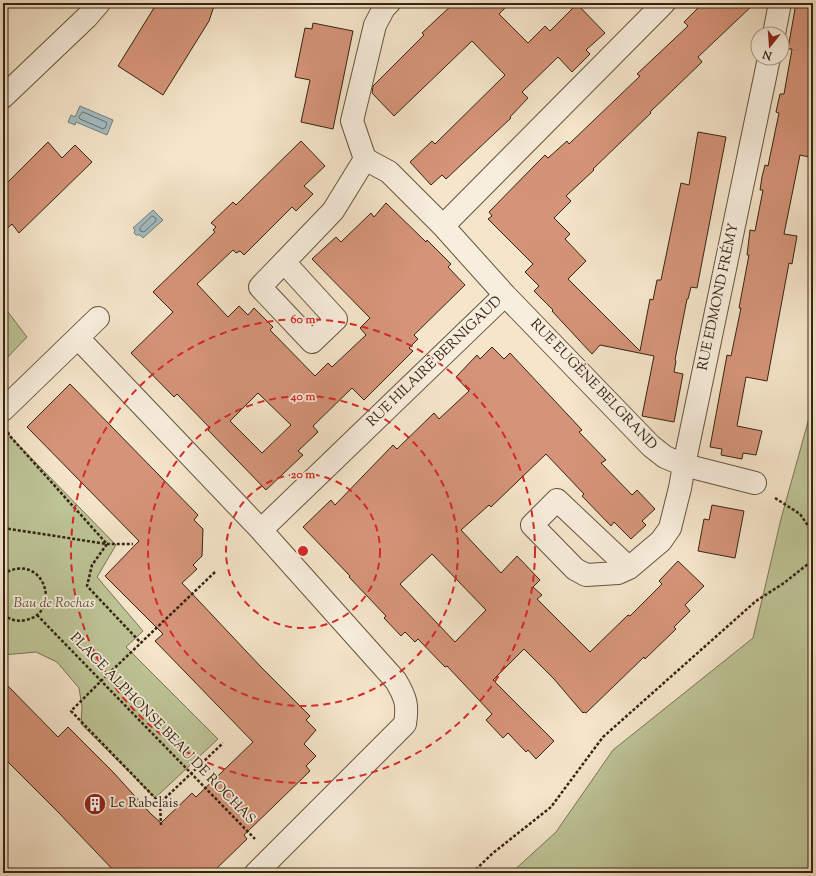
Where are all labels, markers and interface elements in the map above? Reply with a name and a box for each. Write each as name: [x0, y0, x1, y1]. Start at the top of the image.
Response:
north arrow: [750, 26, 790, 66]
text: N: [761, 46, 775, 64]
street label: RUE EDMOND FRÉMY: [694, 221, 744, 373]
street label: RUE HILAIRE BERNIGAUD: [363, 292, 507, 432]
text: 60 m: [291, 311, 315, 329]
street label: RUE EUGÈNE BELGRAND: [525, 315, 661, 455]
text: 40 m: [290, 388, 315, 406]
text: 20 m: [291, 466, 315, 484]
centre of rings: [296, 544, 310, 558]
park label: Bau de Rochas: [14, 594, 95, 614]
street label: PLACE ALPHONSE BEAU DE ROCHAS: [65, 629, 259, 829]
building icon: Le Rabelais: [82, 791, 108, 817]
place label: Le Rabelais: [110, 794, 178, 814]

